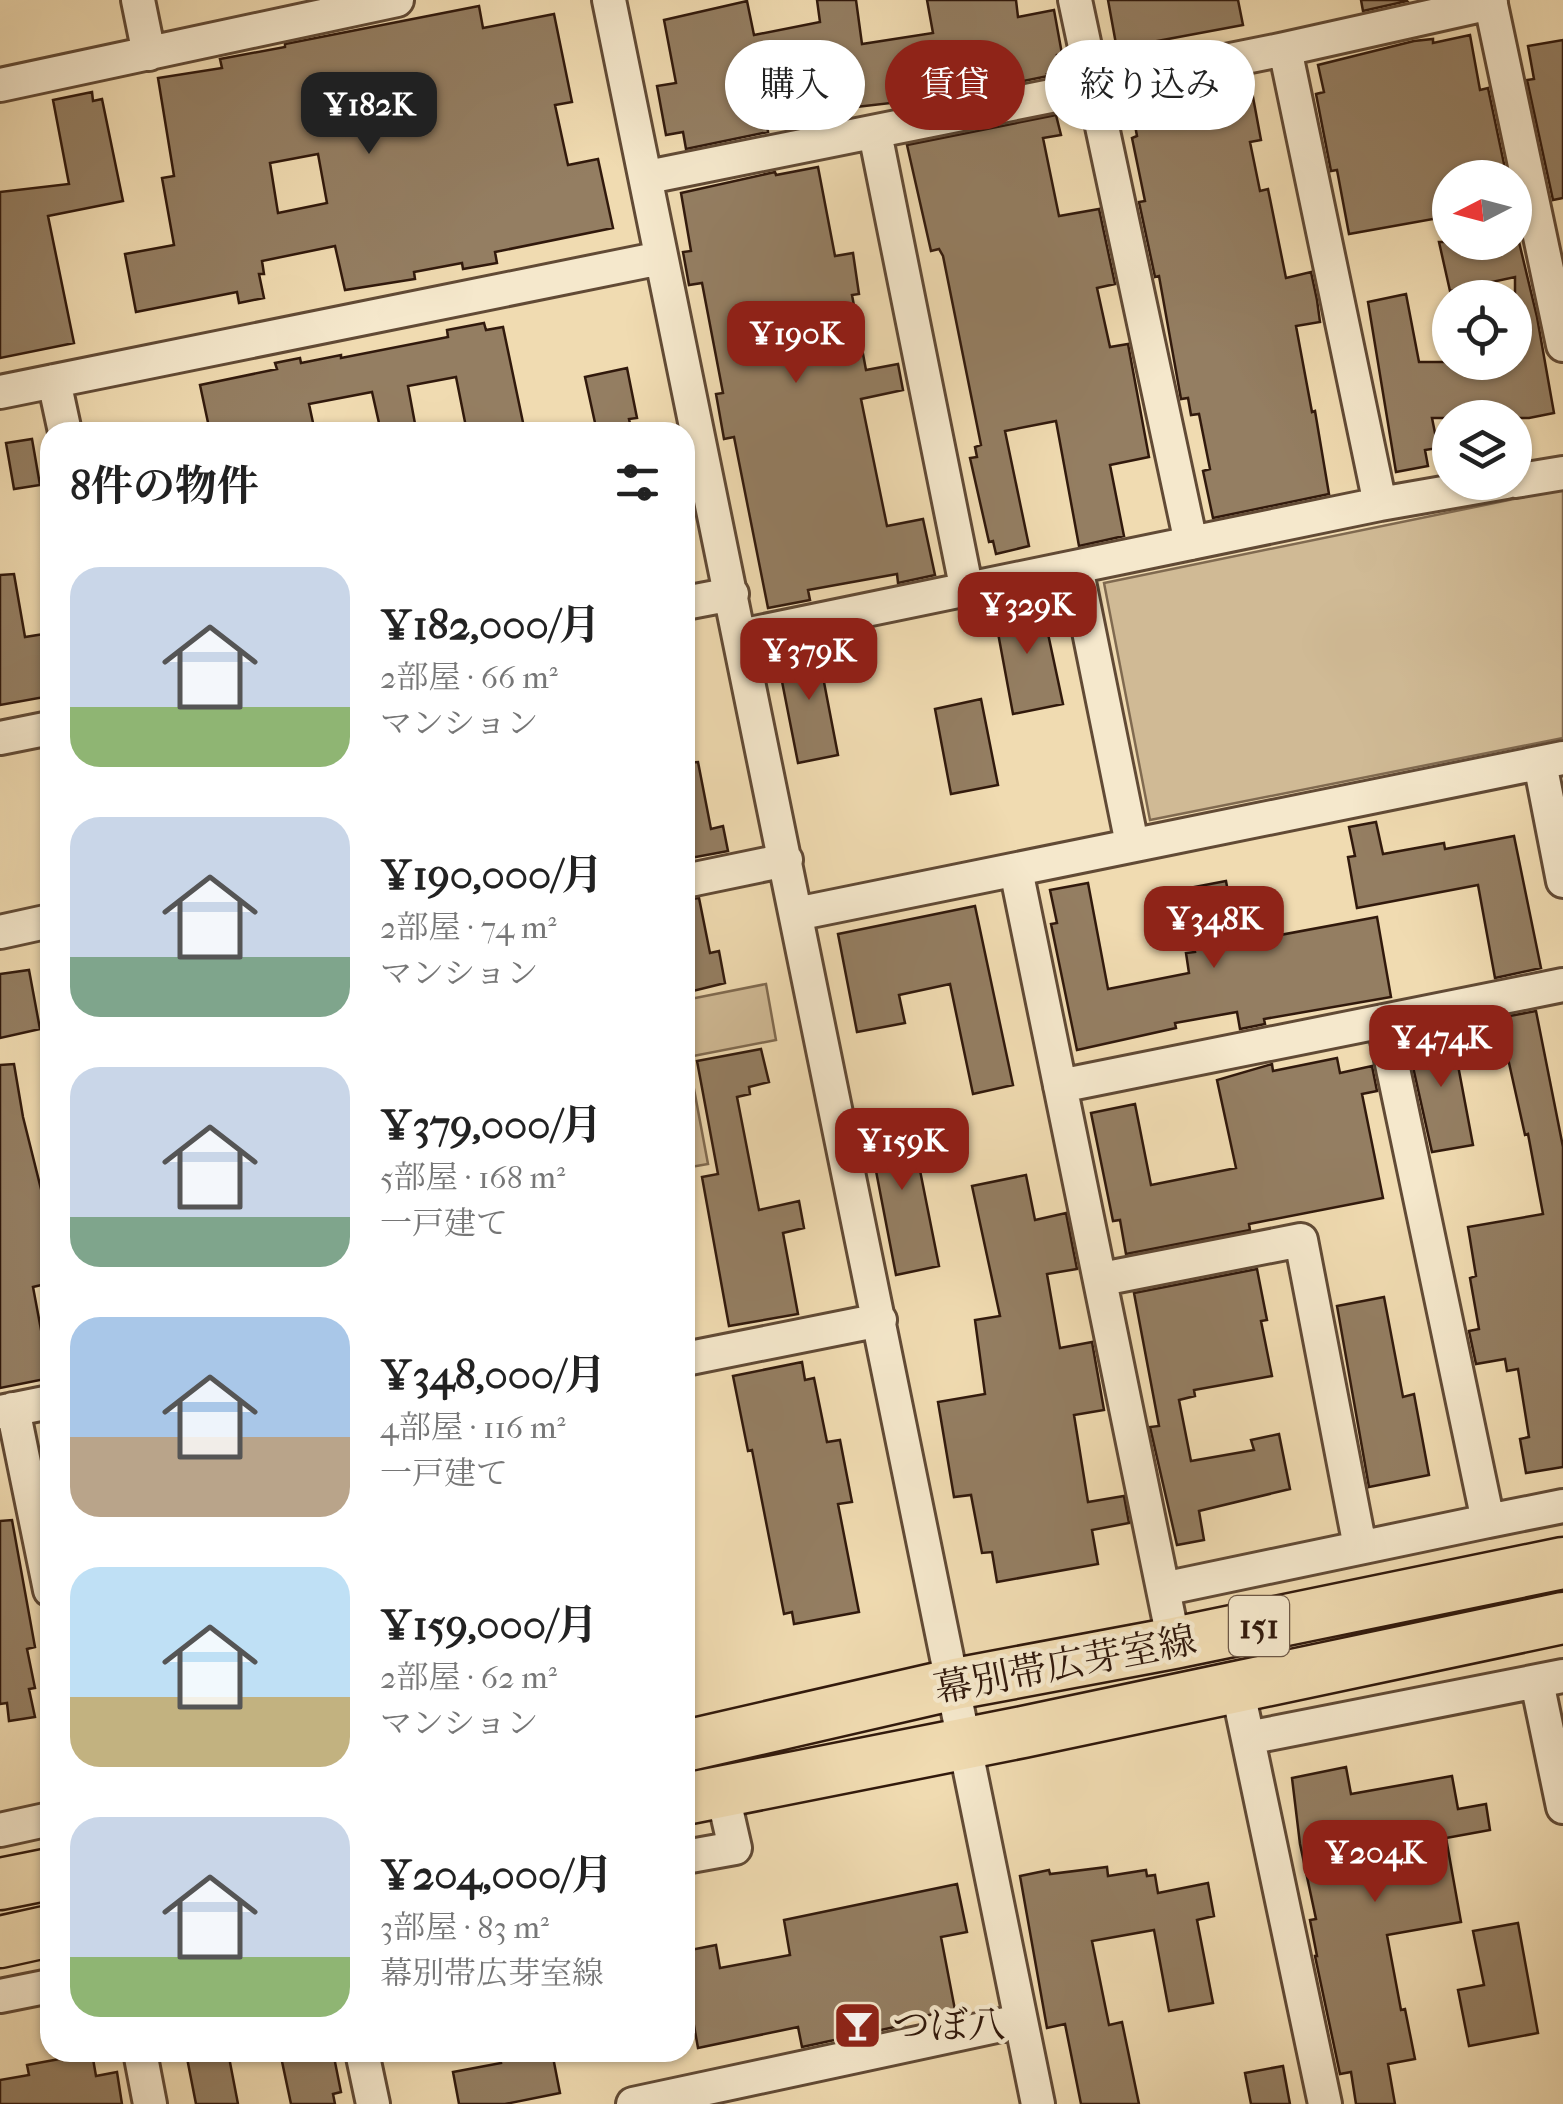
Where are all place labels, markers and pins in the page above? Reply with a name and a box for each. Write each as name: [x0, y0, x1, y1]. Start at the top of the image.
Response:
pin: ¥182K: [299, 72, 439, 157]
pin: ¥190K: [726, 301, 866, 386]
pin: ¥329K: [957, 572, 1097, 657]
pin: ¥379K: [739, 618, 879, 703]
pin: ¥348K: [1144, 886, 1284, 971]
pin: ¥474K: [1371, 1005, 1511, 1090]
pin: ¥159K: [832, 1108, 972, 1193]
pin: ¥204K: [1305, 1820, 1445, 1905]
bar icon: つぼ八: [831, 1999, 883, 2051]
place label: つぼ八: [892, 2003, 1006, 2048]

